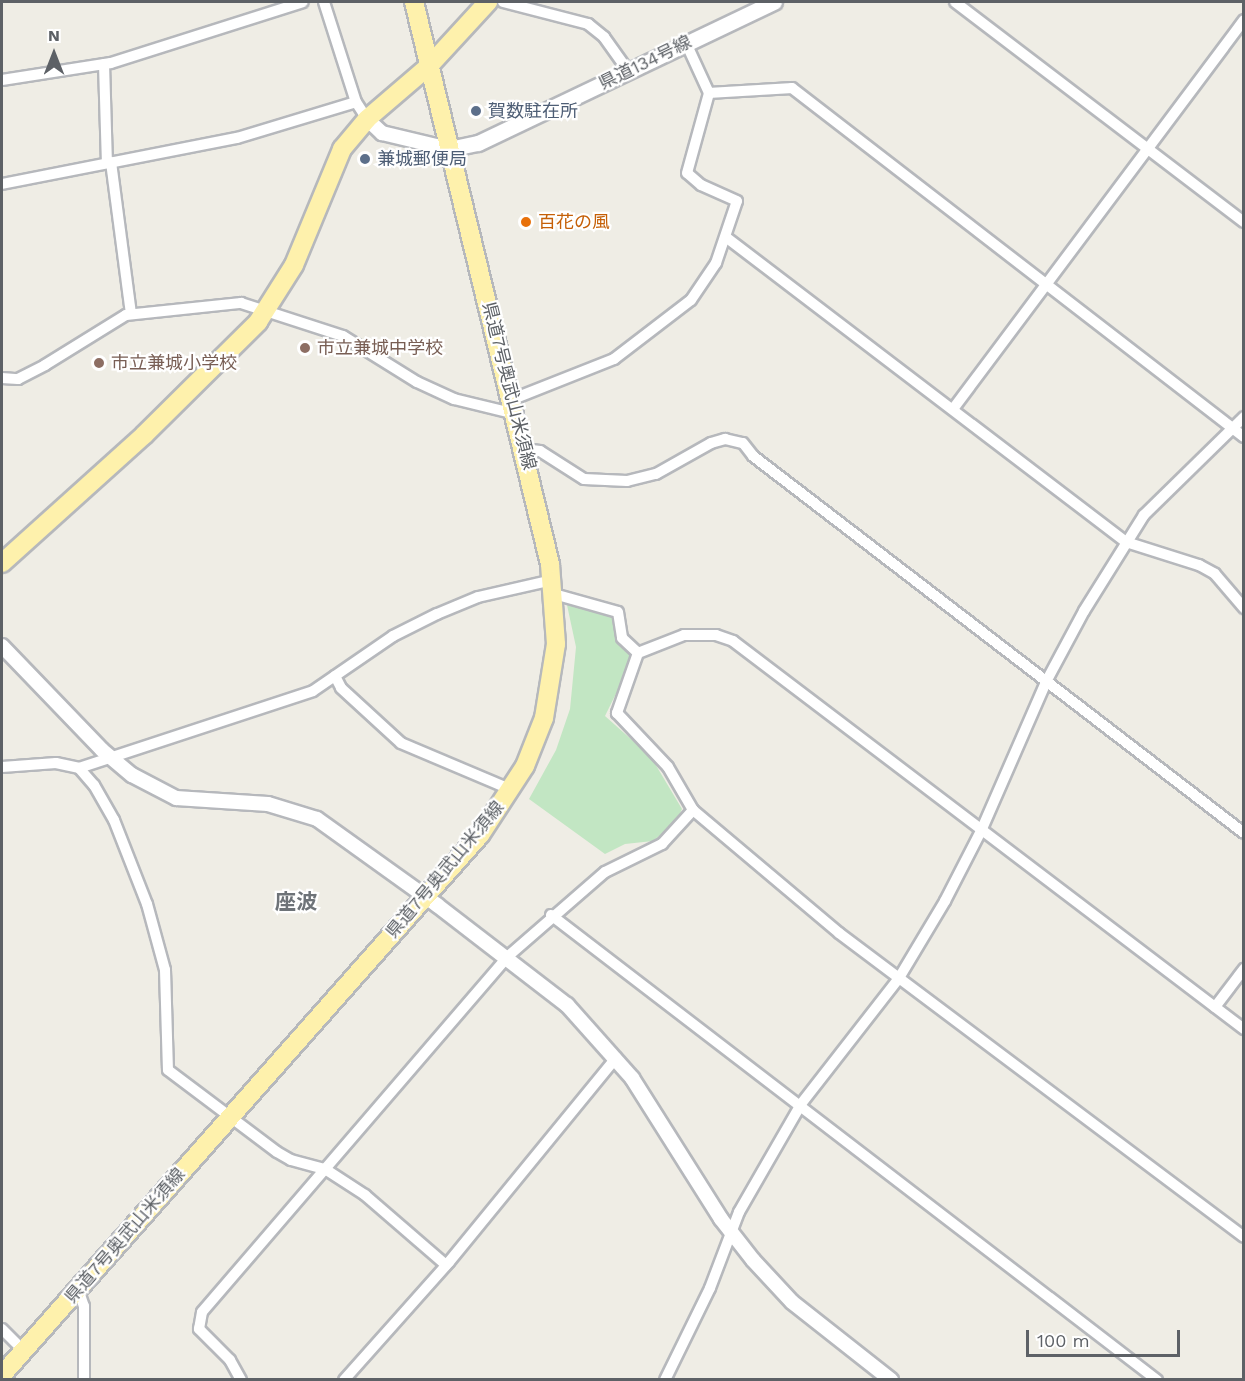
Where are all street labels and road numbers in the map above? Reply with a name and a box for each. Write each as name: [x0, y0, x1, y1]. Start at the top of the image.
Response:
street label: 県道134号線: [595, 31, 695, 95]
street label: 県道7号奥武山米須線: [478, 300, 540, 472]
street label: 県道7号奥武山米須線: [381, 797, 509, 943]
street label: 県道7号奥武山米須線: [60, 1164, 190, 1308]

